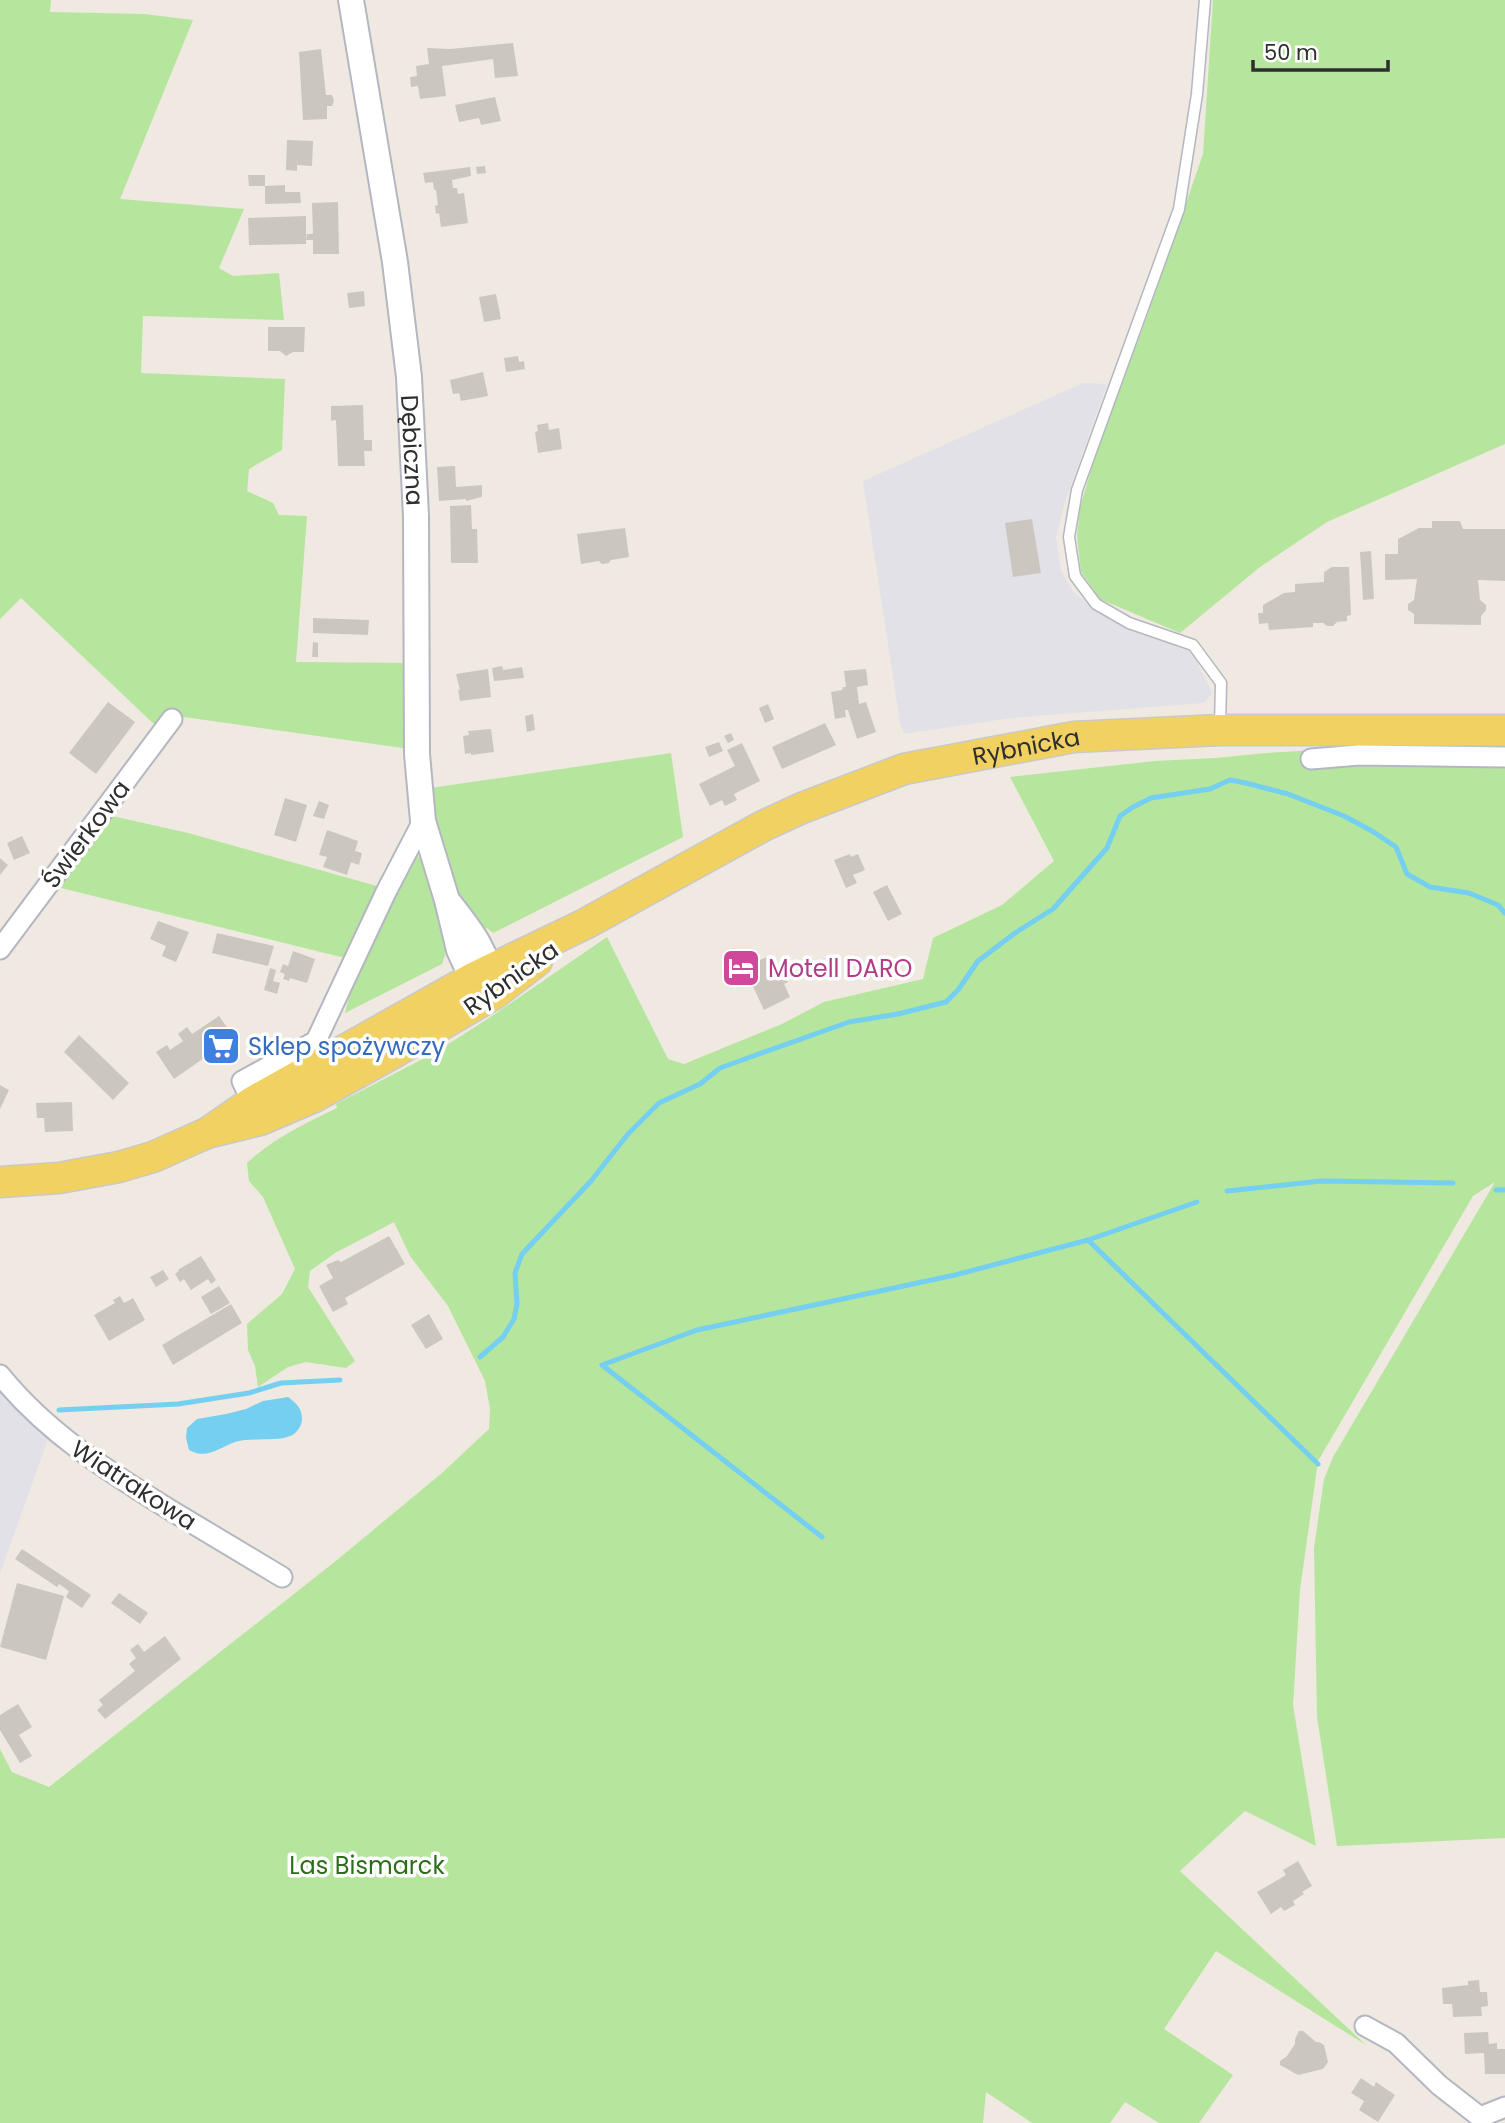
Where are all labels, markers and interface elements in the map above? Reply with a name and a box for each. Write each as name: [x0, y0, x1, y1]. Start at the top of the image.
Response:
scale bar: [1253, 28, 1388, 72]
text: 50 m: [1264, 38, 1318, 67]
street label: Dębiczna: [393, 394, 432, 507]
street label: Rybnicka: [970, 720, 1083, 772]
street label: Świerkowa: [35, 773, 137, 895]
street label: Rybnicka: [457, 933, 565, 1023]
hotel icon: Motell DARO: [720, 947, 762, 989]
place label: Motell DARO: [768, 952, 912, 985]
supermarket icon: Sklep spożywczy: [200, 1025, 242, 1067]
place label: Sklep spożywczy: [248, 1030, 446, 1063]
street label: Wiatrakowa: [65, 1432, 203, 1538]
park label: Las Bismarck: [289, 1849, 445, 1882]

